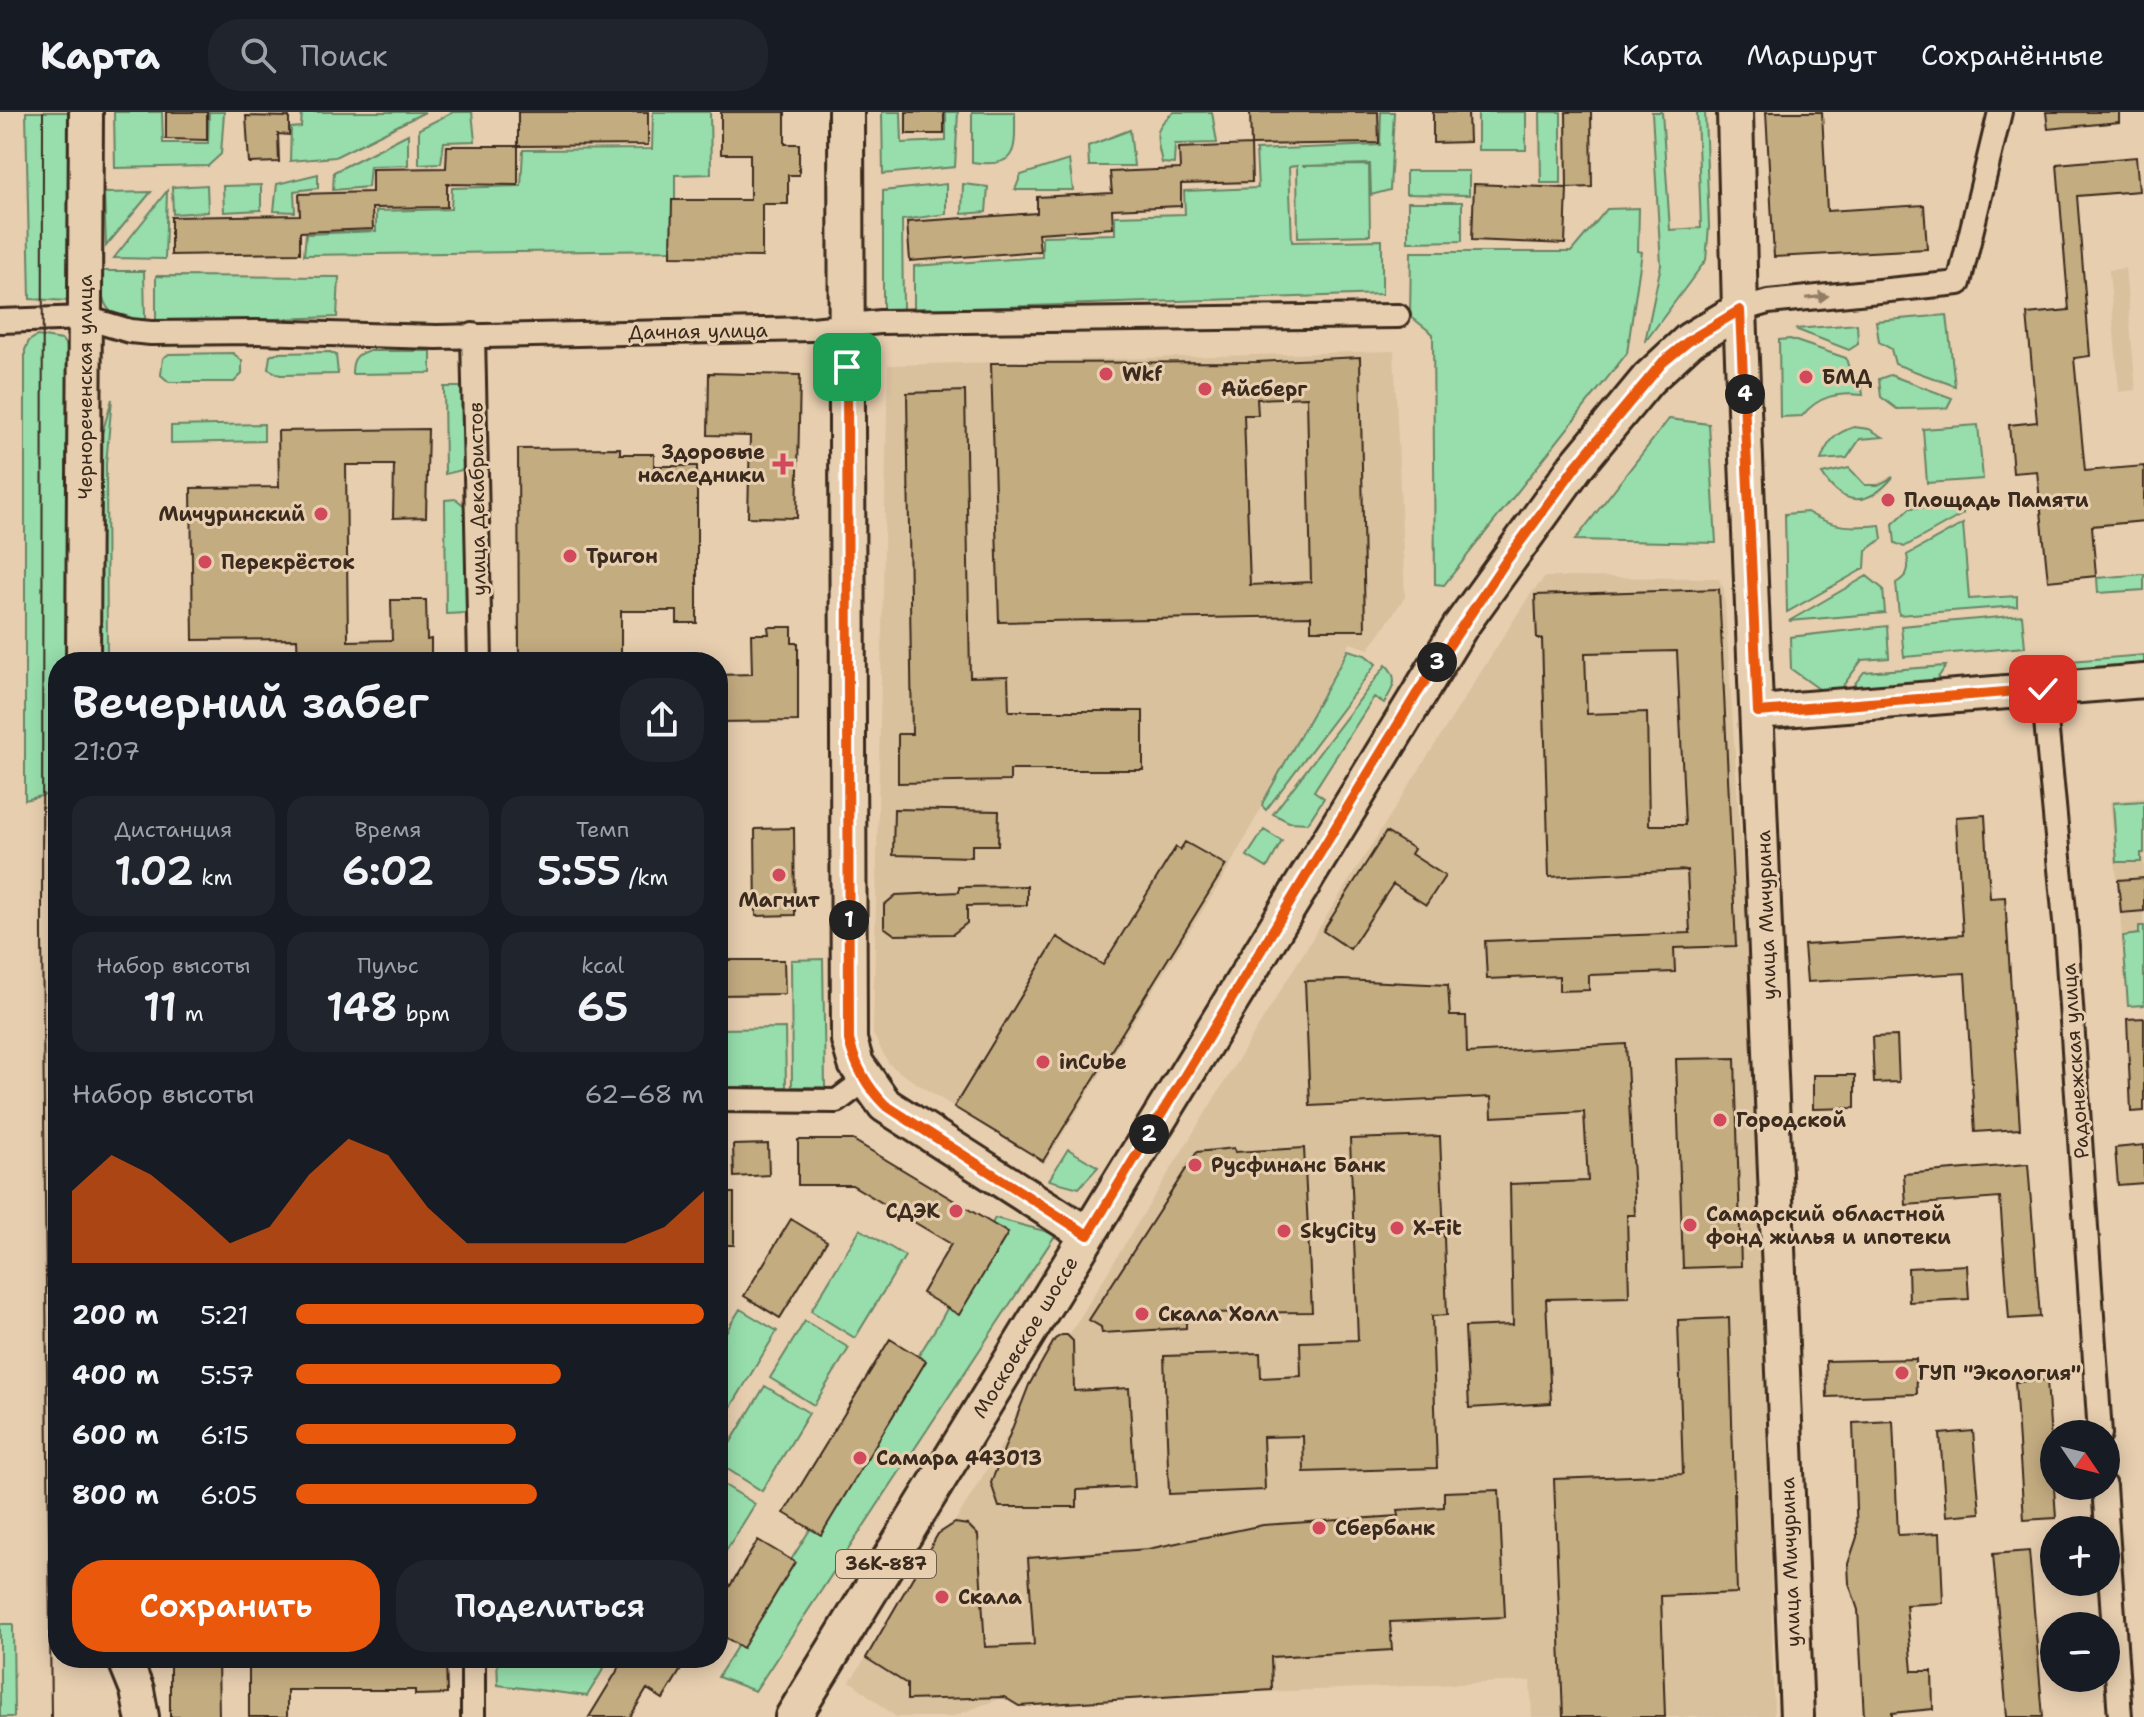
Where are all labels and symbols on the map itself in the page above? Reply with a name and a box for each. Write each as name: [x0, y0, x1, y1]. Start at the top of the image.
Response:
street label: Чернореченская улица: [72, 274, 98, 499]
one-way arrow: [1805, 291, 1830, 304]
street label: Дачная улица: [628, 317, 769, 345]
pin: [813, 333, 881, 401]
place label: Wkf: [1122, 361, 1162, 387]
place label: БМД: [1822, 364, 1873, 390]
marker: Wkf: [1097, 365, 1115, 383]
marker: БМД: [1797, 368, 1815, 386]
pin: 4: [1725, 374, 1765, 414]
place label: Айсберг: [1221, 376, 1308, 402]
marker: Айсберг: [1196, 380, 1214, 398]
street label: улица Декабристов: [462, 402, 492, 596]
place label: Здоровые наследники: [637, 439, 765, 488]
marker: Здоровые наследники: [772, 453, 794, 475]
place label: Площадь Памяти: [1904, 487, 2089, 513]
marker: Площадь Памяти: [1879, 491, 1897, 509]
place label: Мичуринский: [158, 501, 305, 527]
marker: Мичуринский: [312, 505, 330, 523]
place label: Тригон: [586, 543, 658, 569]
marker: Тригон: [561, 547, 579, 565]
place label: Перекрёсток: [221, 549, 355, 575]
marker: Перекрёсток: [196, 553, 214, 571]
pin: 3: [1417, 642, 1457, 682]
pin: [2009, 655, 2077, 723]
street label: улица Мичурина: [1750, 829, 1782, 1000]
marker: Магнит: [770, 866, 788, 884]
place label: Магнит: [738, 887, 820, 913]
pin: 1: [829, 900, 869, 940]
street label: Радонежская улица: [2055, 962, 2095, 1160]
place label: inCube: [1059, 1049, 1127, 1075]
marker: inCube: [1034, 1053, 1052, 1071]
place label: Городской: [1736, 1107, 1846, 1133]
marker: Городской: [1711, 1111, 1729, 1129]
pin: 2: [1129, 1114, 1169, 1154]
place label: Русфинанс Банк: [1211, 1152, 1386, 1178]
marker: Русфинанс Банк: [1186, 1156, 1204, 1174]
place label: СДЭК: [885, 1198, 940, 1224]
place label: Самарский областной фонд жилья и ипотеки: [1706, 1201, 1951, 1250]
marker: СДЭК: [947, 1202, 965, 1220]
place label: X-Fit: [1413, 1215, 1462, 1241]
marker: Самарский областной фонд жилья и ипотеки: [1681, 1216, 1699, 1234]
place label: SkyCity: [1300, 1218, 1376, 1244]
marker: X-Fit: [1388, 1219, 1406, 1237]
marker: SkyCity: [1275, 1222, 1293, 1240]
street label: Московское шоссе: [966, 1251, 1084, 1423]
place label: Скала Холл: [1158, 1301, 1279, 1327]
marker: Скала Холл: [1133, 1305, 1151, 1323]
place label: ГУП "Экология": [1918, 1360, 2081, 1386]
marker: ГУП "Экология": [1893, 1364, 1911, 1382]
north arrow: [2040, 1420, 2120, 1500]
place label: Самара 443013: [876, 1445, 1042, 1471]
marker: Самара 443013: [851, 1449, 869, 1467]
street label: улица Мичурина: [1774, 1476, 1806, 1647]
place label: Сбербанк: [1335, 1515, 1436, 1541]
marker: Сбербанк: [1310, 1519, 1328, 1537]
road number: 36К-887: [836, 1550, 936, 1578]
place label: Скала: [958, 1584, 1022, 1610]
marker: Скала: [933, 1588, 951, 1606]

